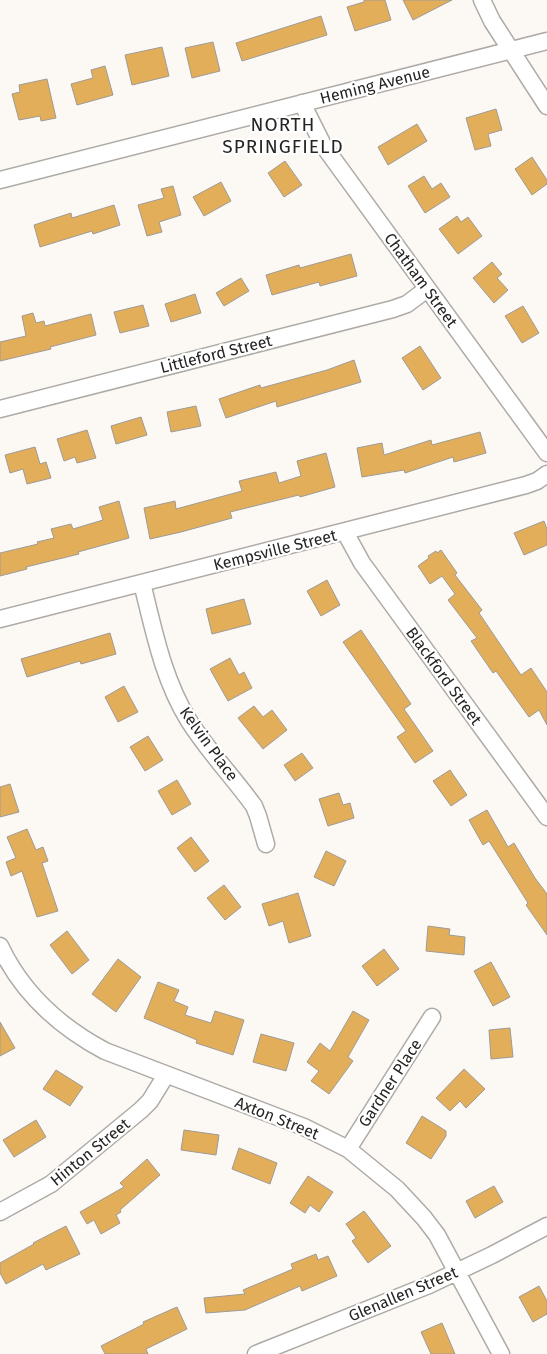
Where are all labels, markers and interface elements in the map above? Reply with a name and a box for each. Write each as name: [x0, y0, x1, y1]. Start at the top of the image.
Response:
street label: Heming Avenue: [318, 62, 432, 108]
district label: NORTH SPRINGFIELD: [222, 113, 344, 158]
street label: Chatham Street: [380, 229, 462, 331]
street label: Littleford Street: [158, 331, 274, 377]
street label: Kempsville Street: [211, 525, 339, 575]
street label: Blackford Street: [402, 623, 486, 729]
street label: Kelvin Place: [176, 703, 242, 785]
street label: Gardner Place: [355, 1035, 425, 1131]
street label: Axton Street: [232, 1093, 322, 1144]
street label: Hinton Street: [46, 1114, 134, 1190]
street label: Glenallen Street: [346, 1262, 460, 1325]

